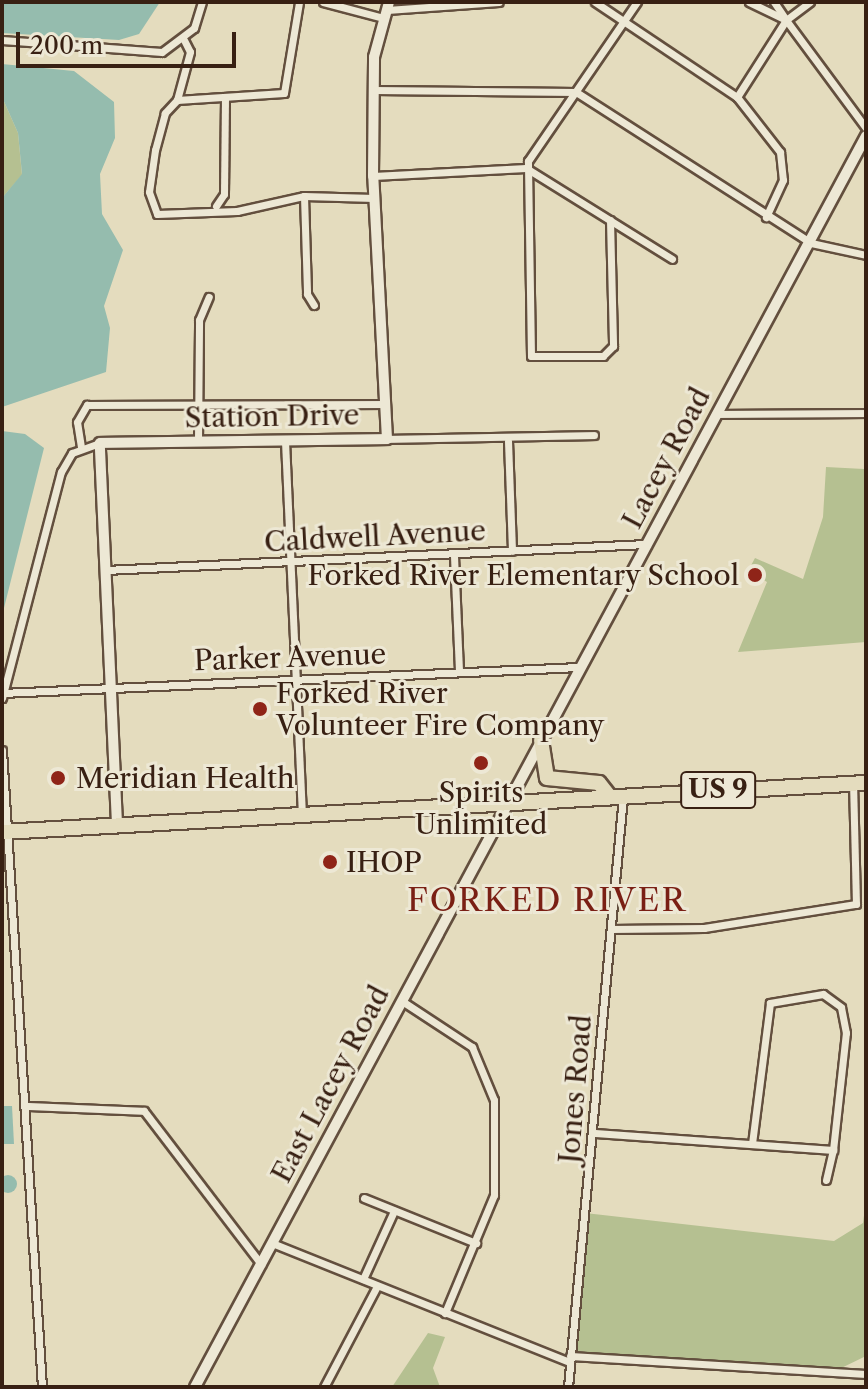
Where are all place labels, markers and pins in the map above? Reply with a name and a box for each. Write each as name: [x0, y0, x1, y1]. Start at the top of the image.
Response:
place label: Forked River Elementary School: [306, 558, 739, 592]
marker: Forked River Elementary School: [746, 566, 764, 584]
place label: Forked River Volunteer Fire Company: [276, 676, 605, 742]
marker: Forked River Volunteer Fire Company: [251, 700, 269, 718]
marker: Spirits Unlimited: [472, 754, 490, 772]
place label: Meridian Health: [76, 761, 295, 795]
marker: Meridian Health: [47, 767, 69, 789]
place label: Spirits Unlimited: [415, 775, 547, 841]
place label: IHOP: [346, 845, 422, 879]
marker: IHOP: [321, 853, 339, 871]

